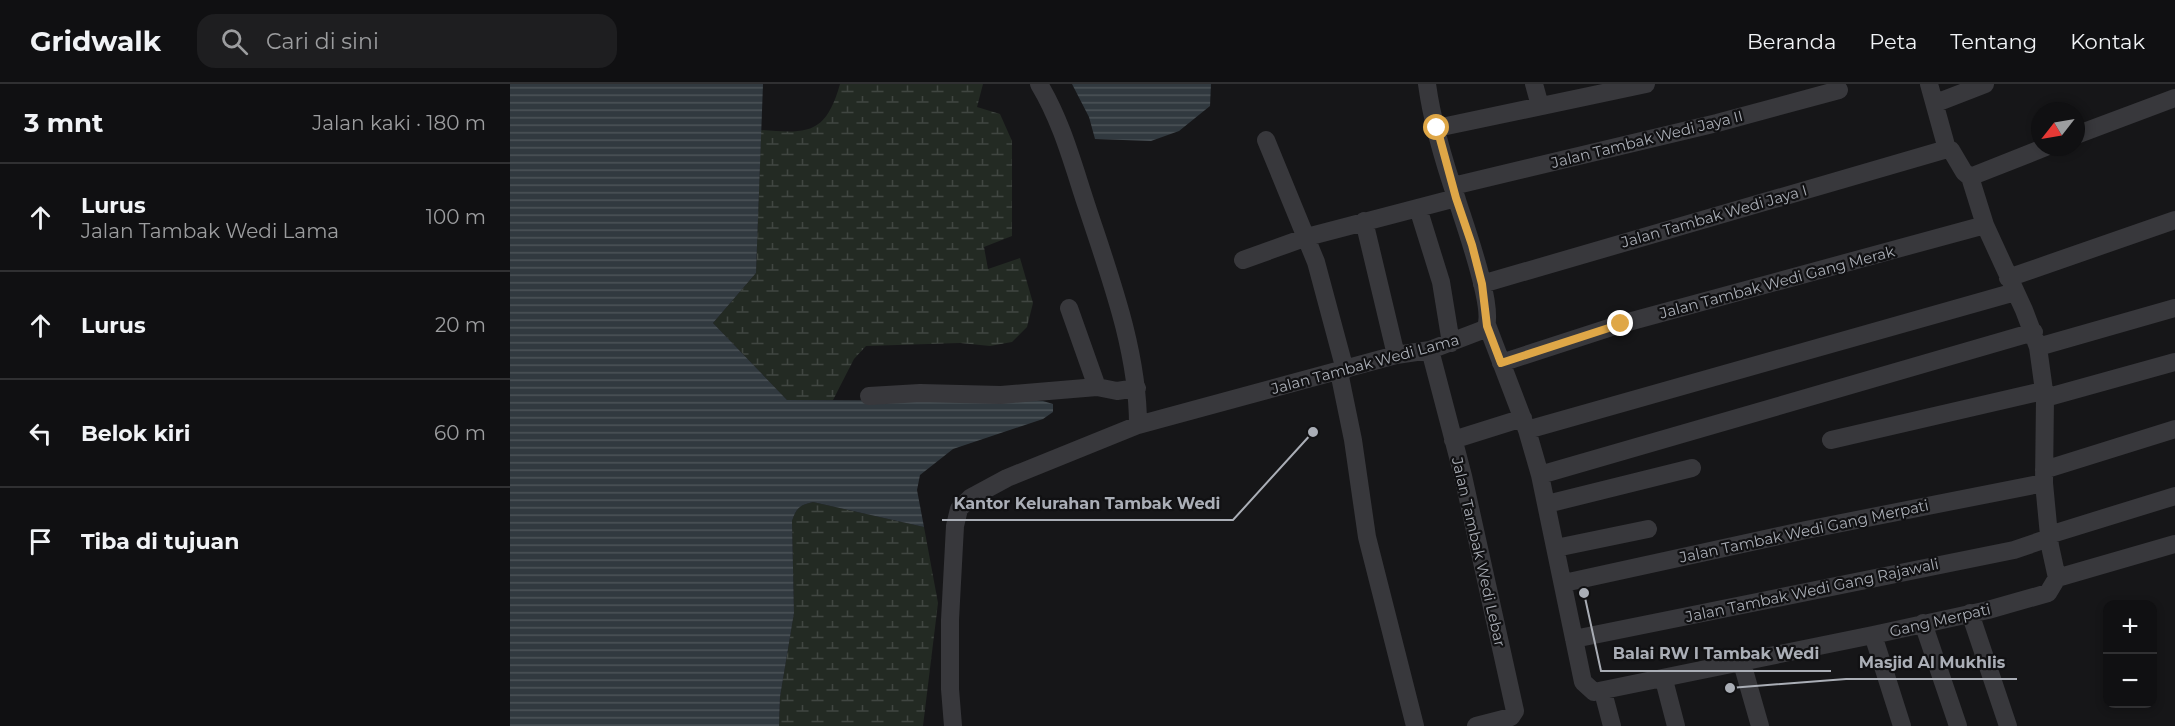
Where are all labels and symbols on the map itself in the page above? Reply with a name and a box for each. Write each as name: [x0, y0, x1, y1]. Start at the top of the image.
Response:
north arrow: [2031, 102, 2085, 156]
street label: Jalan Tambak Wedi Jaya II: [1548, 106, 1745, 172]
route start: [1423, 114, 1449, 140]
street label: Jalan Tambak Wedi Jaya I: [1618, 180, 1809, 252]
street label: Jalan Tambak Wedi Gang Merak: [1656, 241, 1897, 323]
route end: [1607, 310, 1633, 336]
street label: Jalan Tambak Wedi Lama: [1268, 330, 1461, 398]
street label: Jalan Tambak Wedi Lebar: [1448, 454, 1510, 649]
callout: Kantor Kelurahan Tambak Wedi: [942, 486, 1233, 520]
text: Kantor Kelurahan Tambak Wedi: [954, 494, 1220, 513]
street label: Jalan Tambak Wedi Gang Merpati: [1677, 495, 1930, 567]
street label: Jalan Tambak Wedi Gang Rajawali: [1683, 554, 1940, 626]
street label: Gang Merpati: [1888, 599, 1992, 641]
callout: Balai RW I Tambak Wedi: [1601, 637, 1831, 671]
text: Balai RW I Tambak Wedi: [1613, 644, 1819, 663]
callout: Masjid Al Mukhlis: [1846, 645, 2017, 679]
text: Masjid Al Mukhlis: [1859, 653, 2006, 672]

